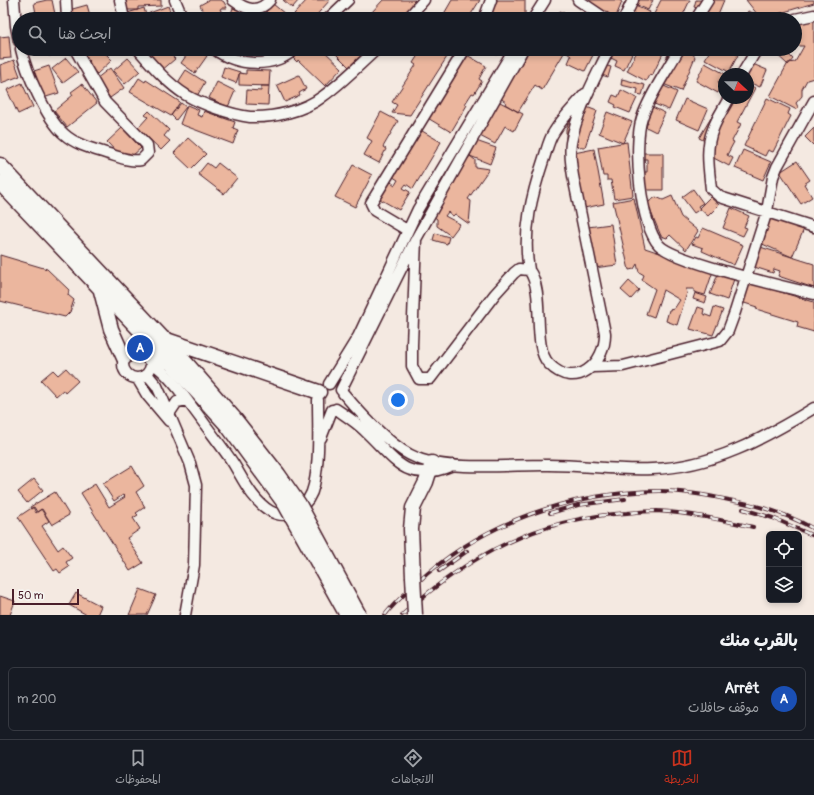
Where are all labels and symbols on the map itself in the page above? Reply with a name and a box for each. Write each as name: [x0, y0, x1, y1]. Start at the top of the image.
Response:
north arrow: [718, 68, 754, 104]
pin: A: [127, 333, 153, 363]
your location: [388, 390, 408, 410]
scale bar: [12, 587, 79, 606]

